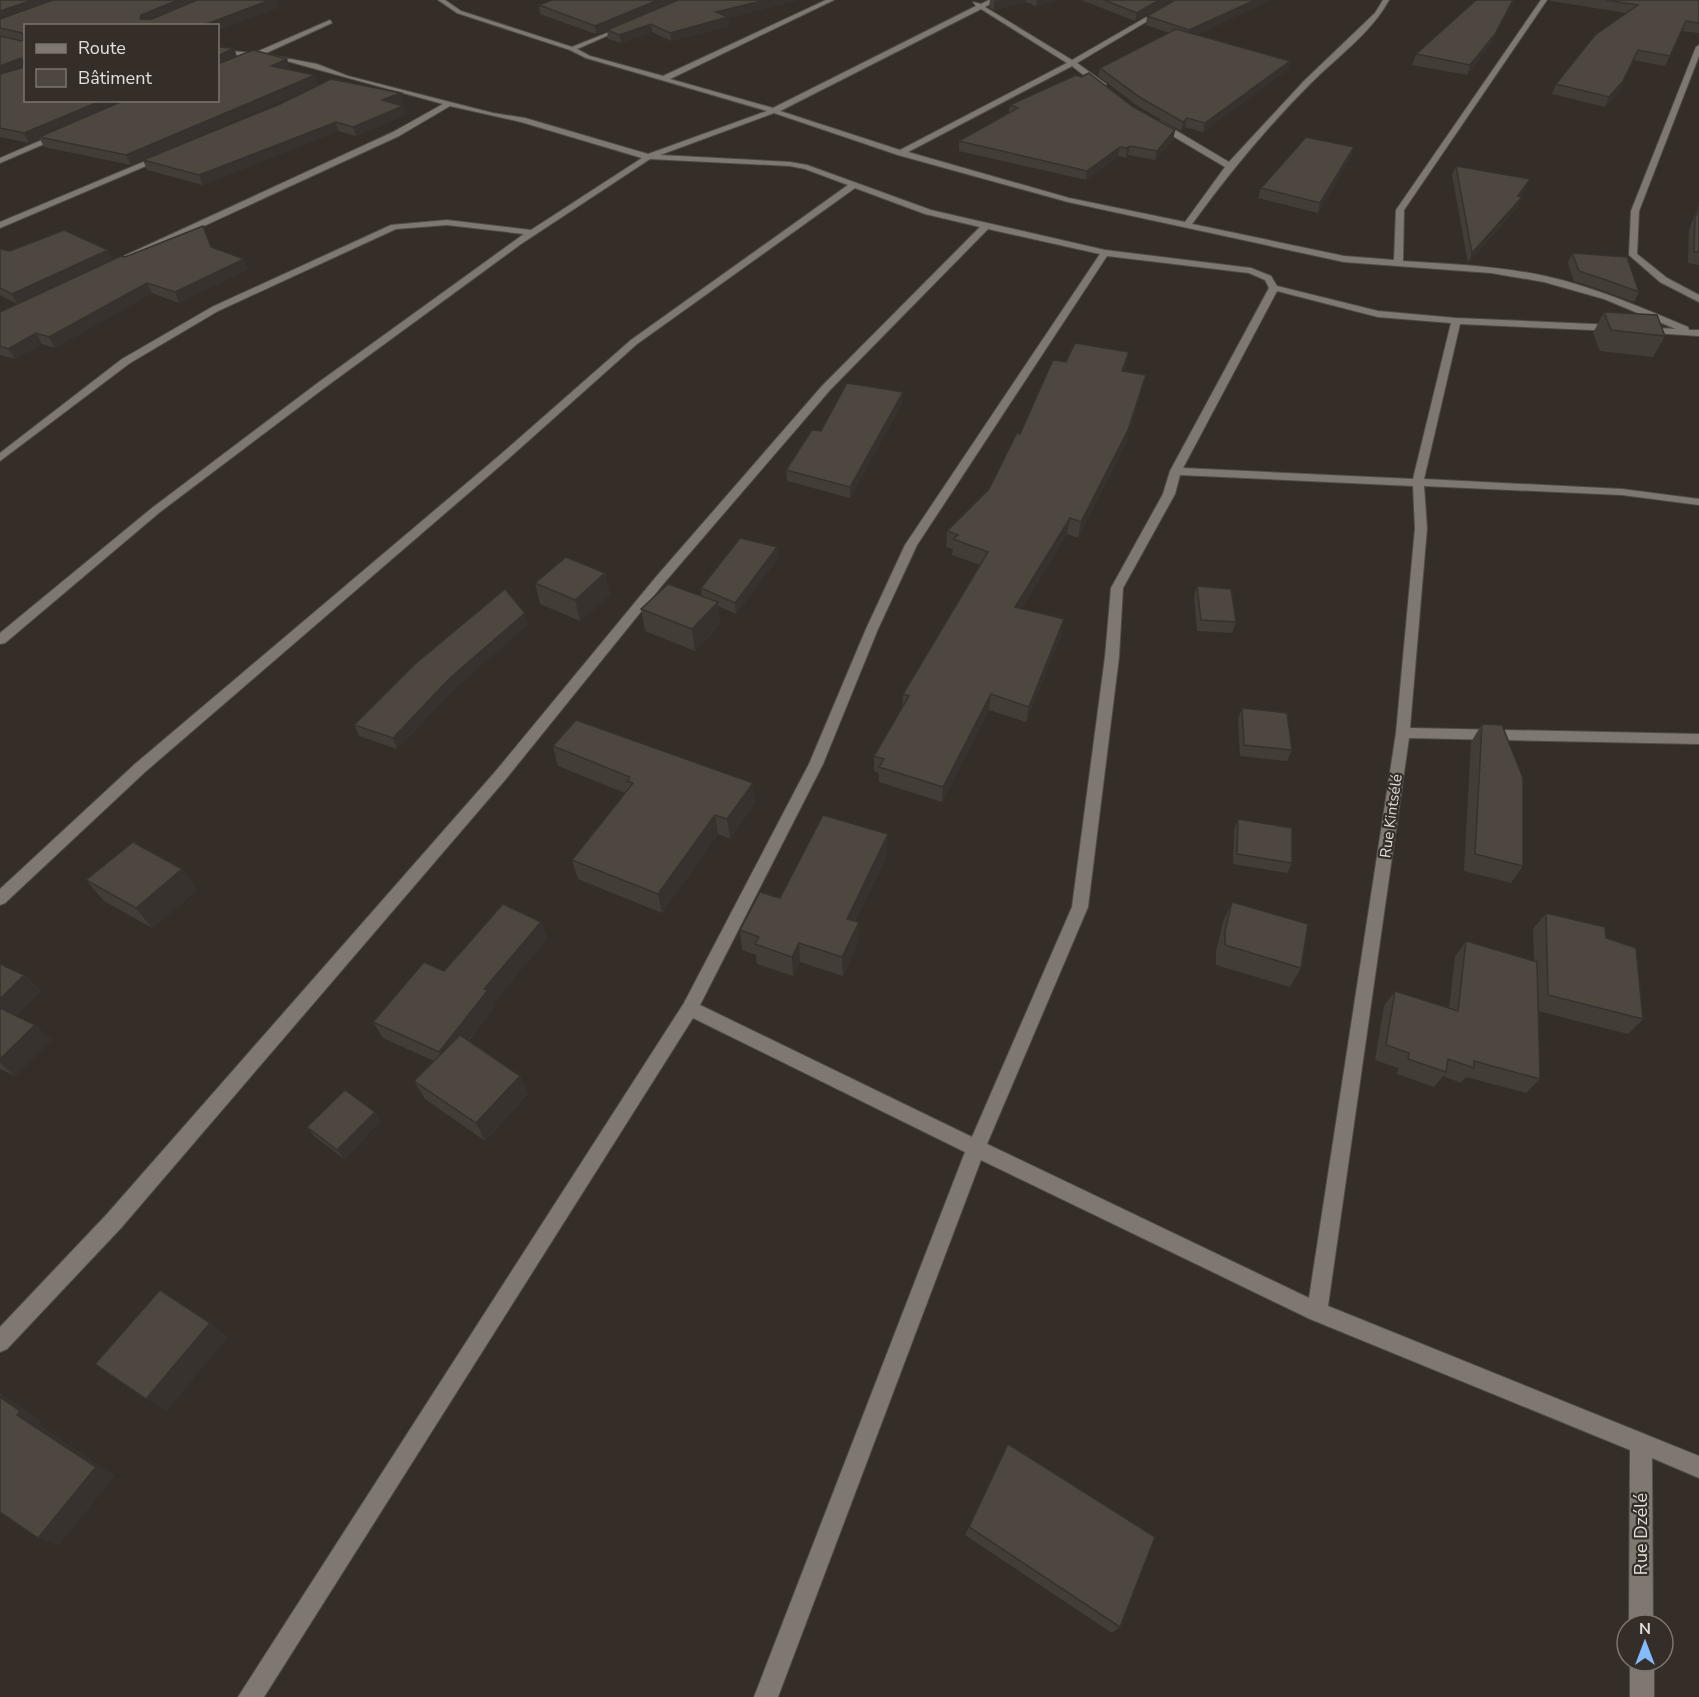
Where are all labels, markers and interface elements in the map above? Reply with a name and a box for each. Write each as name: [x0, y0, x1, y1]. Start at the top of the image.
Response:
legend: [24, 24, 219, 102]
text: Route: [78, 36, 126, 60]
text: Bâtiment: [78, 66, 152, 90]
street label: Rue Kintsélé: [1375, 773, 1407, 859]
street label: Rue Dzélé: [1629, 1493, 1653, 1575]
north arrow: [1615, 1613, 1675, 1673]
text: N: [1639, 1618, 1651, 1640]

